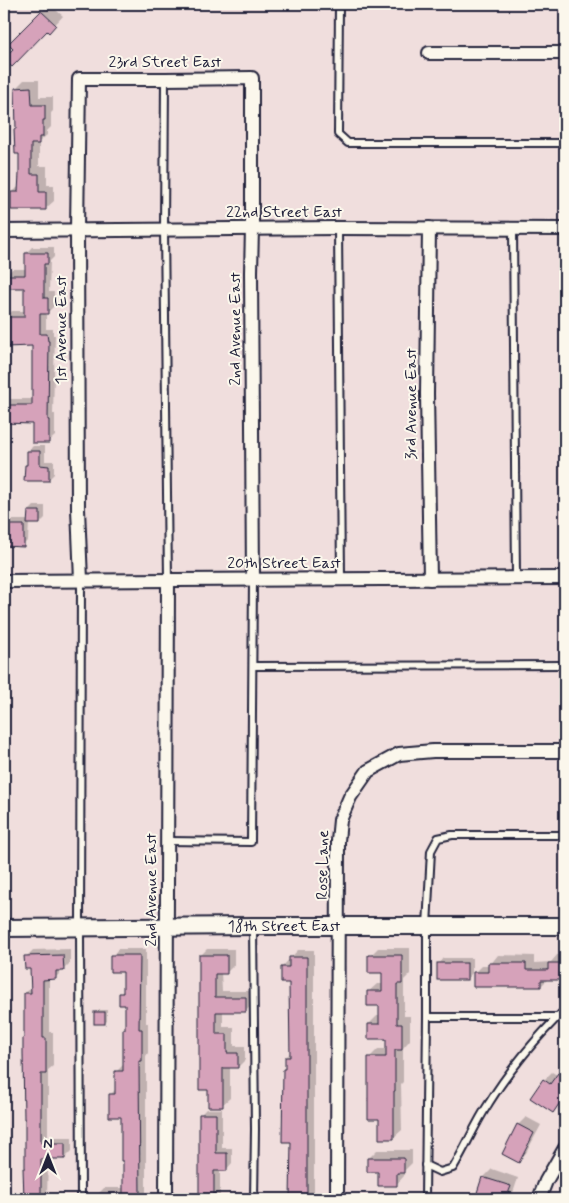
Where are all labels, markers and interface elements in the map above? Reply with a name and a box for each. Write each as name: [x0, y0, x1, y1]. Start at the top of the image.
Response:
street label: 23rd Street East: [109, 52, 221, 73]
street label: 22nd Street East: [226, 202, 342, 223]
street label: 2nd Avenue East: [225, 272, 246, 386]
street label: 1st Avenue East: [51, 276, 72, 385]
street label: 3rd Avenue East: [401, 348, 422, 460]
street label: 20th Street East: [227, 553, 341, 574]
street label: Rose Lane: [312, 830, 334, 900]
street label: 2nd Avenue East: [141, 833, 162, 947]
street label: 18th Street East: [228, 915, 340, 937]
north arrow: [22, 1130, 72, 1180]
text: N: [43, 1135, 53, 1153]

